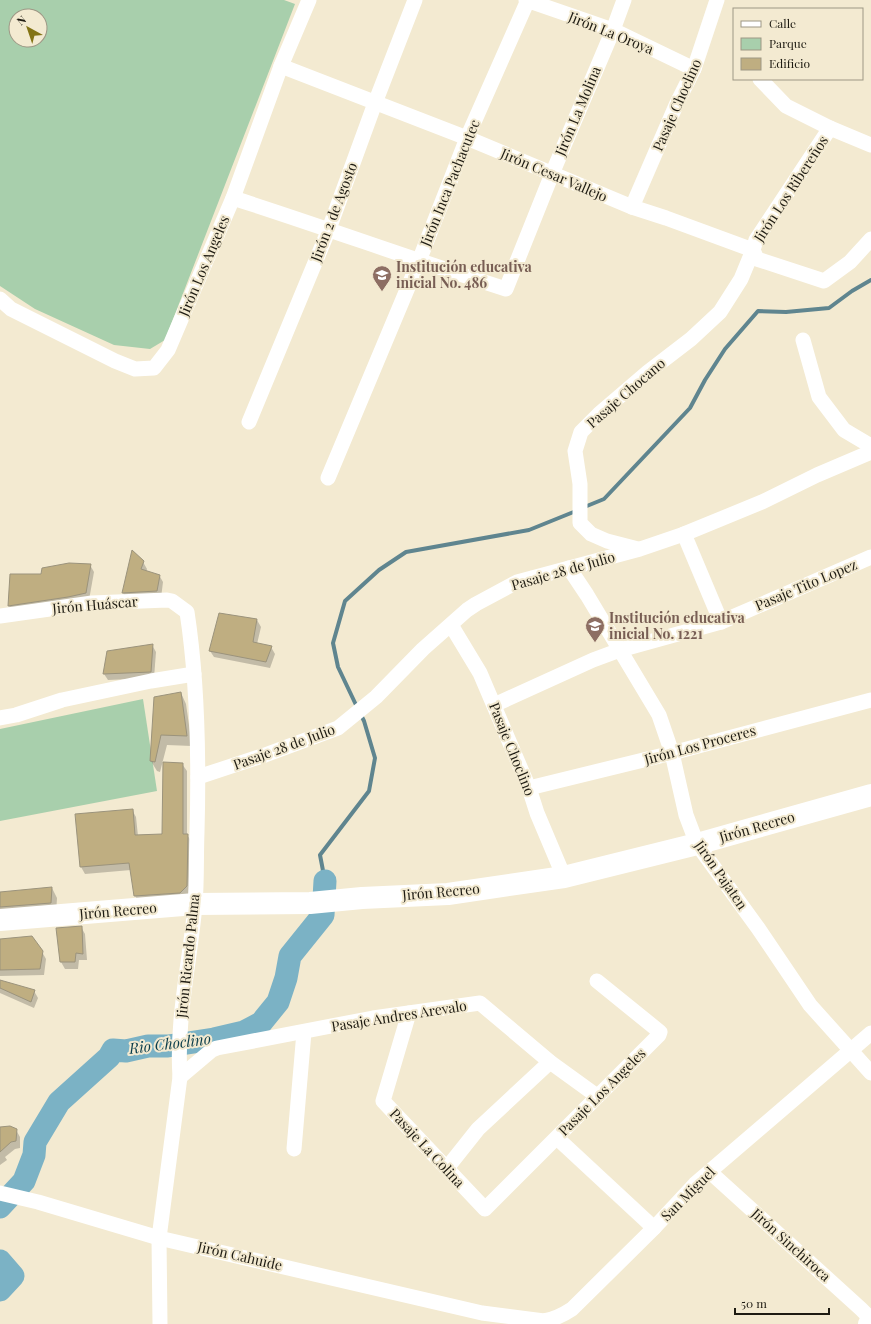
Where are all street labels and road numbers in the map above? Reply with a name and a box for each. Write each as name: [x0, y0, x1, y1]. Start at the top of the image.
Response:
street label: Jirón La Oroya: [565, 6, 657, 58]
street label: Pasaje Choclino: [648, 55, 706, 154]
street label: Jirón La Molina: [550, 63, 605, 159]
street label: Jirón Inca Pachacutec: [415, 116, 484, 250]
street label: Jirón Los Ribereños: [749, 132, 832, 246]
street label: Jirón Cesar Vallejo: [497, 143, 611, 206]
street label: Jirón 2 de Agosto: [305, 159, 361, 265]
street label: Jirón Los Angeles: [173, 212, 233, 320]
street label: Pasaje Chocano: [582, 353, 669, 432]
street label: Pasaje 28 de Julio: [509, 547, 617, 594]
street label: Pasaje Tito Lopez: [752, 554, 860, 615]
street label: Jirón Huáscar: [50, 591, 139, 618]
street label: Pasaje Choclino: [485, 699, 540, 799]
street label: Pasaje 28 de Julio: [230, 719, 338, 774]
street label: Jirón Los Proceres: [641, 720, 758, 769]
street label: Jirón Recreo: [716, 807, 797, 847]
street label: Jirón Pajaten: [690, 836, 753, 914]
street label: Jirón Recreo: [400, 879, 481, 904]
street label: Jirón Ricardo Palma: [171, 893, 203, 1020]
street label: Jirón Recreo: [77, 898, 158, 923]
street label: Pasaje Andres Arevalo: [330, 995, 468, 1036]
street label: Pasaje Los Angeles: [554, 1044, 650, 1140]
street label: Pasaje La Colina: [386, 1104, 469, 1191]
street label: San Miguel: [656, 1162, 719, 1225]
street label: Jirón Sinchiroca: [747, 1203, 835, 1285]
street label: Jirón Cahuide: [195, 1236, 284, 1274]

